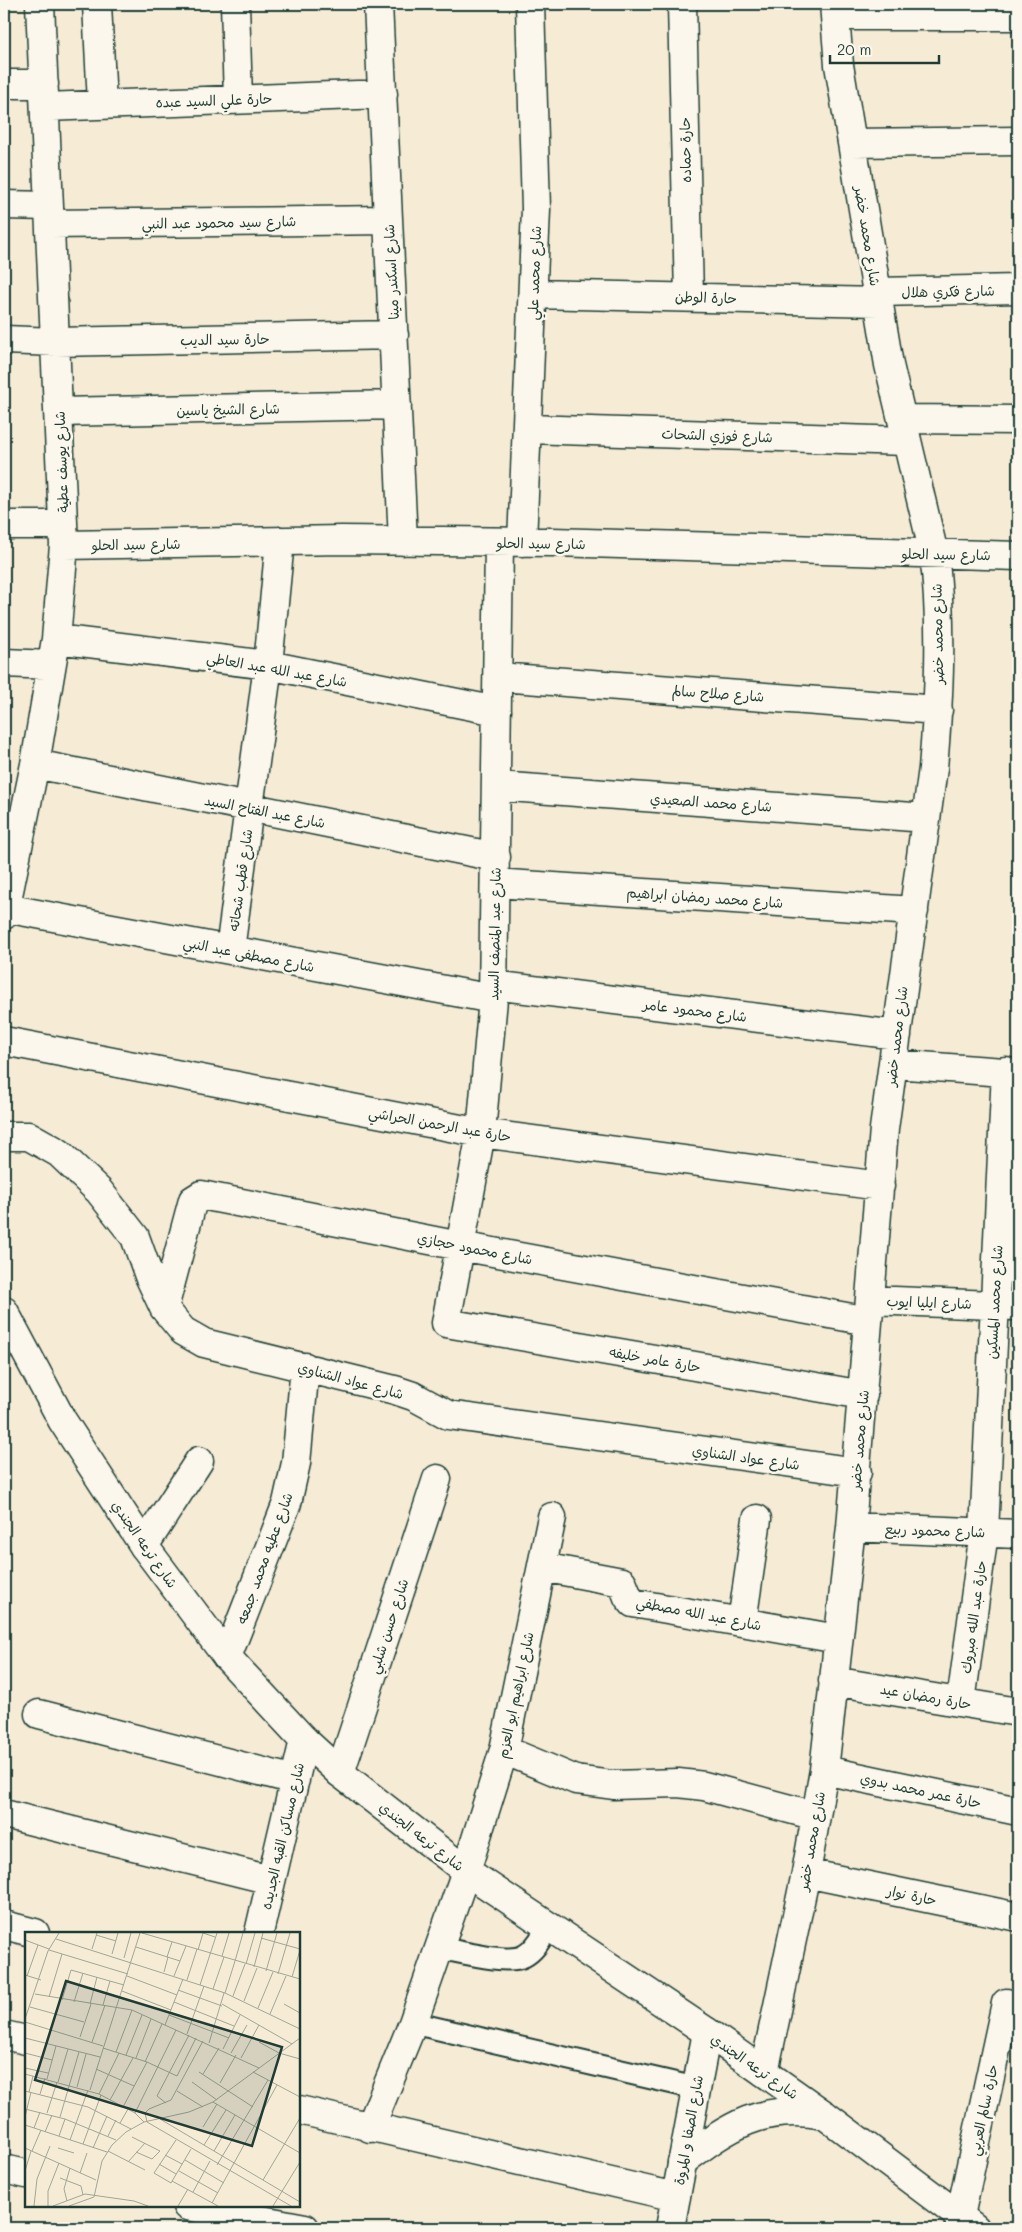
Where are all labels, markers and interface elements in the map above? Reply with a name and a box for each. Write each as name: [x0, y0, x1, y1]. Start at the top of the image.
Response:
scale bar: [830, 32, 938, 64]
text: 20 m: [837, 39, 871, 59]
street label: حارة علي السيد عبده: [155, 88, 273, 116]
street label: حارة حماده: [675, 117, 695, 183]
street label: شارع محمد خضر: [850, 184, 885, 287]
street label: شارع سيد محمود عبد النبي: [142, 211, 296, 237]
street label: شارع اسكندر مينا: [379, 224, 404, 320]
street label: شارع محمد علي: [523, 225, 549, 321]
street label: شارع فكري هلال: [901, 281, 995, 303]
street label: حارة الوطن: [675, 286, 737, 308]
street label: حارة سيد الديب: [180, 329, 270, 349]
street label: شارع الشيخ ياسين: [176, 399, 280, 420]
street label: شارع يوسف عطية: [50, 411, 73, 513]
street label: شارع فوزي الشحات: [661, 424, 773, 448]
street label: شارع سيد الحلو: [495, 533, 586, 554]
street label: شارع سيد الحلو: [90, 534, 181, 555]
street label: شارع سيد الحلو: [900, 544, 991, 565]
street label: شارع محمد خضر: [927, 583, 948, 686]
street label: شارع عبد الله عبد العاطي: [205, 647, 349, 695]
street label: شارع صلاح سالم: [671, 680, 765, 708]
street label: شارع محمد الصعيدي: [649, 788, 773, 818]
street label: شارع عبد الفتاح السيد: [203, 790, 327, 833]
street label: شارع قطب شحاته: [223, 828, 258, 932]
street label: شارع عبد المنصف السيد: [483, 867, 506, 1001]
street label: شارع محمد رمضان ابراهيم: [626, 882, 784, 914]
street label: شارع مصطفى عبد النبي: [181, 932, 316, 980]
street label: شارع محمد خضر: [880, 985, 913, 1088]
street label: شارع محمود عامر: [641, 994, 748, 1027]
street label: حارة عبد الرحمن الحراشي: [367, 1102, 513, 1150]
street label: شارع محمود حجازي: [415, 1228, 534, 1270]
street label: شارع محمد المسكين: [982, 1244, 1007, 1360]
street label: شارع ايليا ايوب: [886, 1291, 972, 1314]
street label: حارة عامر خليفه: [608, 1342, 702, 1376]
street label: شارع عواد الشناوي: [296, 1357, 406, 1405]
street label: شارع محمد خضر: [845, 1389, 874, 1492]
street label: شارع عواد الشناوي: [691, 1440, 801, 1476]
street label: شارع عطيه محمد جمعه: [231, 1490, 298, 1627]
street label: شارع ترعه الجندي: [106, 1497, 182, 1593]
street label: شارع محمود ربيع: [884, 1519, 986, 1543]
street label: حارة عبد الله مبروك: [956, 1559, 990, 1675]
street label: شارع حسن شلبي: [364, 1576, 416, 1677]
street label: شارع عبد الله مصطفي: [634, 1592, 763, 1638]
street label: شارع ابراهيم ابو العزم: [492, 1630, 540, 1760]
street label: حارة رمضان عيد: [879, 1679, 973, 1713]
street label: شارع مساكن القبه الجديده: [256, 1761, 309, 1912]
street label: حارة عمر محمد بدوي: [858, 1768, 983, 1814]
street label: شارع محمد خضر: [793, 1790, 830, 1893]
street label: شارع ترعه الجندي: [374, 1797, 468, 1877]
street label: حارة نوار: [884, 1880, 939, 1910]
inset map: [25, 1932, 300, 2207]
street label: شارع ترعه الجندي: [706, 2029, 802, 2105]
street label: حارة سالم العربي: [964, 2063, 1006, 2158]
street label: شارع الصفا و المروة: [669, 2074, 708, 2187]

